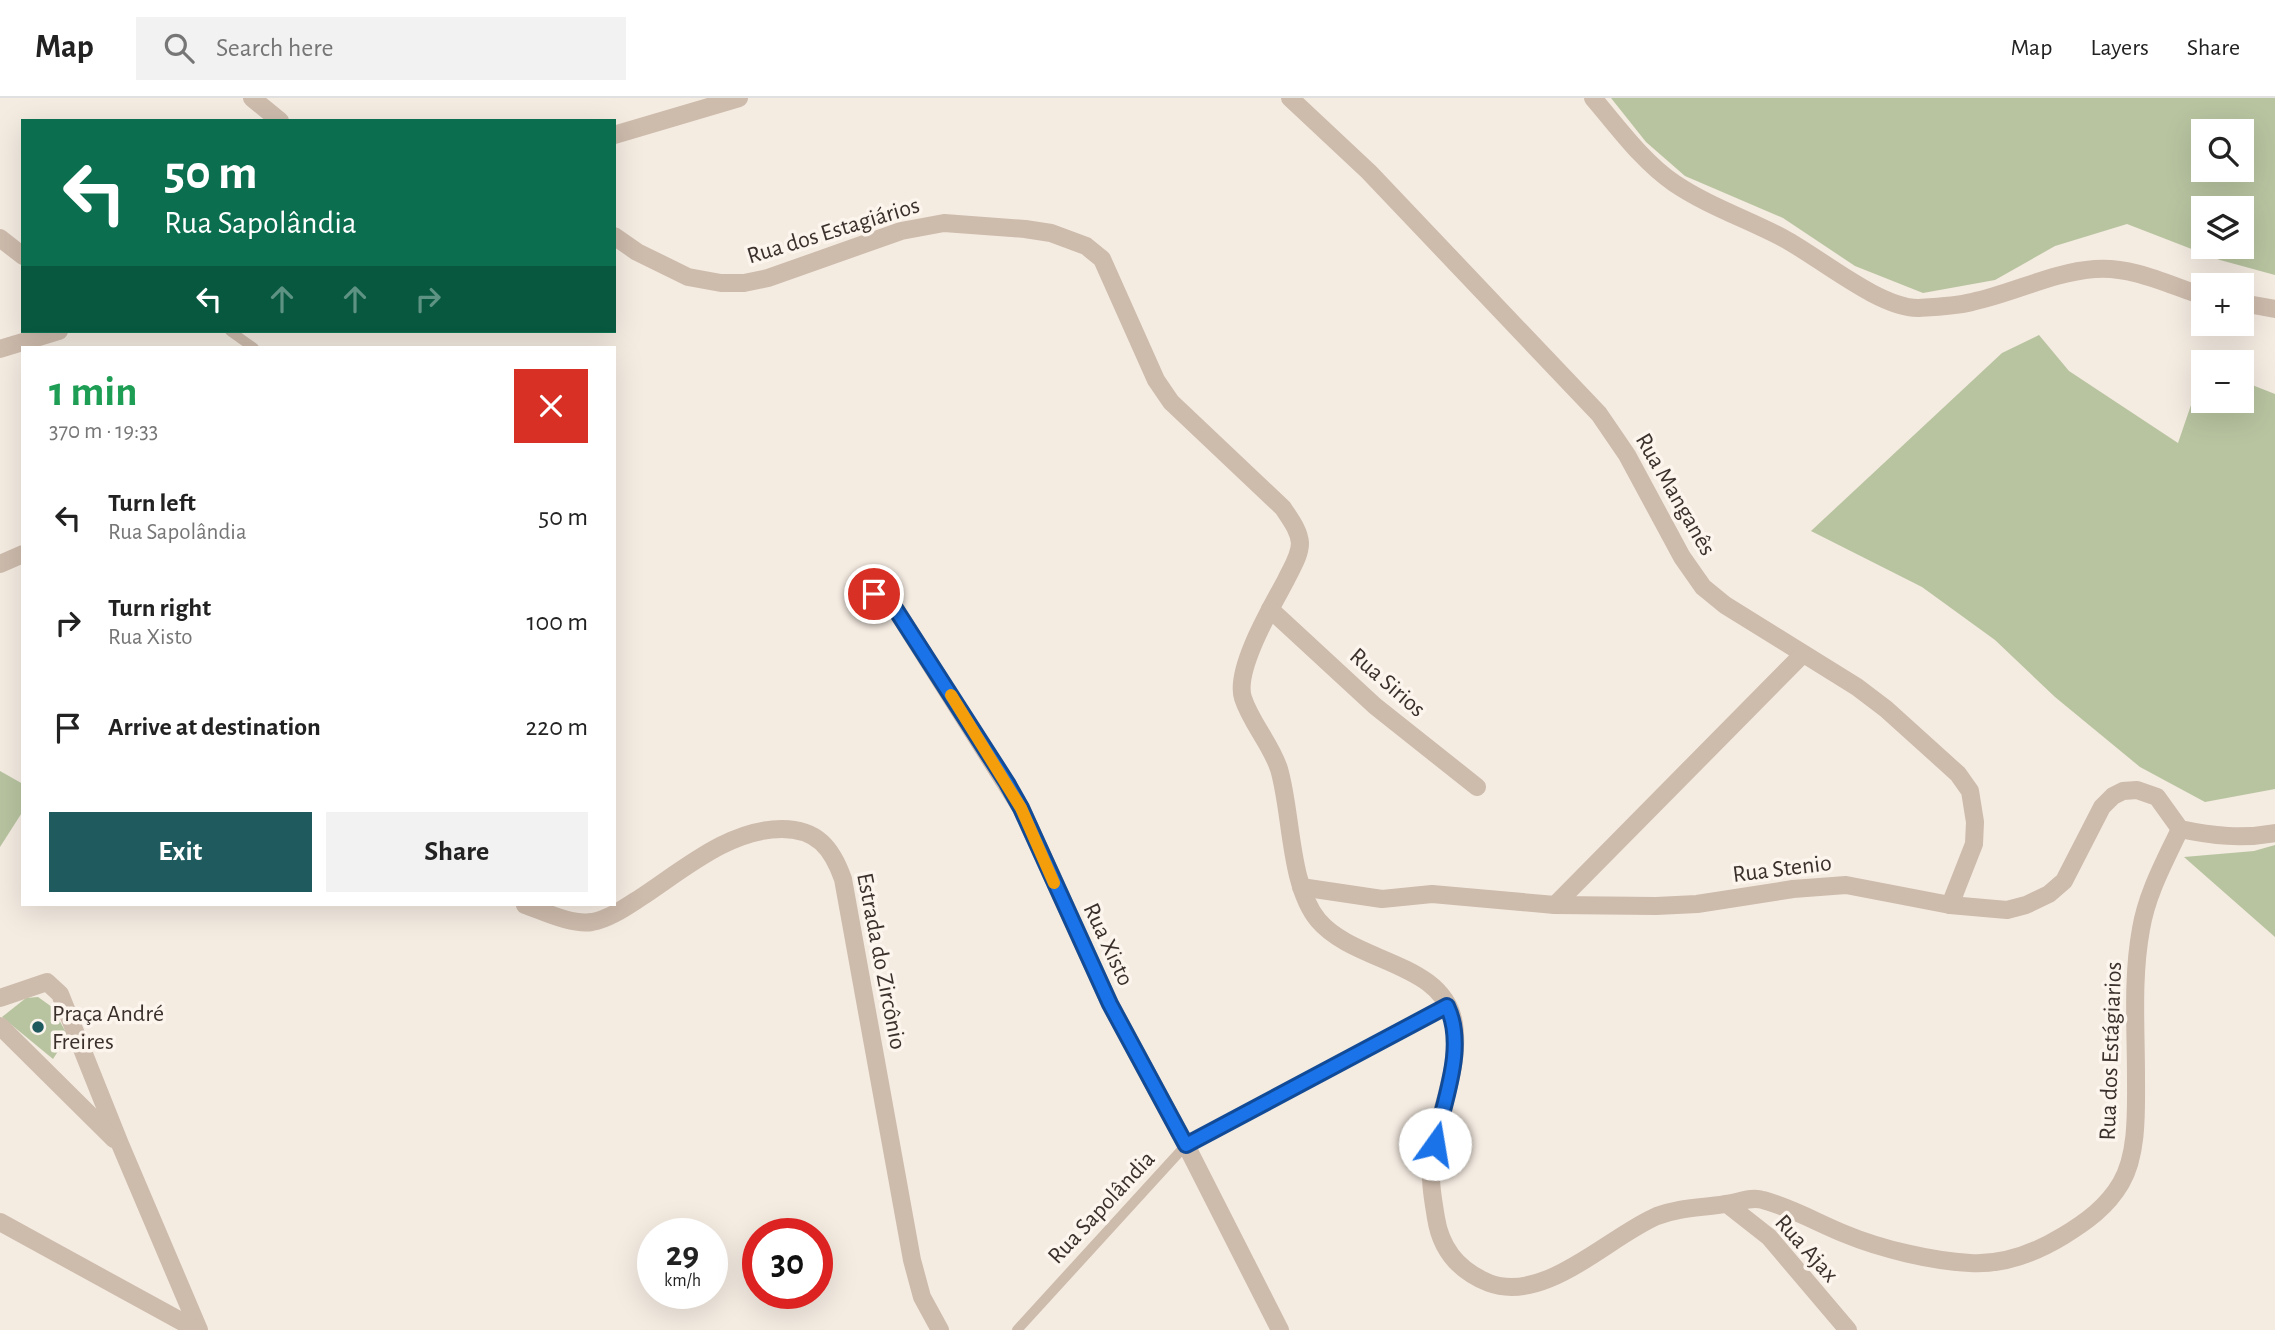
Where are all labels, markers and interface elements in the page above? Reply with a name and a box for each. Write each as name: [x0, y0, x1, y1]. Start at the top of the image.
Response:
search box: [136, 17, 626, 80]
icon: search: [160, 29, 198, 67]
text: Map: [35, 31, 94, 64]
text: Search here: [216, 35, 334, 61]
text: Map: [2010, 36, 2052, 60]
text: Layers: [2090, 36, 2149, 60]
text: Share: [2187, 36, 2240, 60]
map controls: [2191, 119, 2254, 413]
button: search: [2191, 119, 2254, 182]
icon: left: [49, 147, 140, 238]
text: 50 m: [164, 149, 258, 198]
street label: Rua dos Estagiários: [744, 193, 922, 269]
button: layers: [2191, 196, 2254, 259]
text: Rua Sapolândia: [164, 207, 357, 239]
button: +: [2191, 273, 2254, 336]
icon: left: [190, 280, 228, 318]
icon: ahead: [263, 280, 301, 318]
icon: ahead: [336, 280, 374, 318]
icon: right: [409, 280, 447, 318]
button: −: [2191, 350, 2254, 413]
button: close: [514, 369, 588, 443]
text: 1 min: [49, 371, 138, 413]
text: 370 m · 19:33: [49, 420, 158, 443]
street label: Rua Manganês: [1631, 429, 1720, 560]
text: Turn left: [108, 490, 196, 516]
icon: left: [49, 499, 87, 537]
text: 50 m: [538, 504, 588, 530]
text: Rua Sapolândia: [108, 521, 247, 544]
pin: [844, 564, 904, 624]
icon: arrive: [855, 575, 893, 613]
text: Turn right: [108, 595, 211, 621]
icon: right: [49, 604, 87, 642]
text: 100 m: [527, 609, 588, 635]
text: Rua Xisto: [108, 626, 193, 649]
street label: Rua Sirios: [1345, 644, 1430, 722]
icon: arrive: [49, 709, 87, 747]
text: Arrive at destination: [108, 714, 321, 740]
text: 220 m: [526, 714, 588, 740]
button: Exit: [49, 812, 312, 892]
button: Share: [326, 812, 588, 892]
street label: Rua Stenio: [1731, 851, 1833, 887]
street label: Estrada do Zircônio: [852, 871, 910, 1051]
street label: Rua Xisto: [1079, 899, 1138, 989]
street label: Rua dos Estágiarios: [2096, 961, 2126, 1141]
place label: Praça André Freires: [52, 1002, 164, 1054]
marker: Praça André Freires: [30, 1019, 46, 1035]
position arrow: [1398, 1107, 1472, 1181]
street label: Rua Sapolândia: [1044, 1147, 1160, 1269]
street label: Rua Ajax: [1770, 1210, 1843, 1288]
speed limit sign: 30: [742, 1218, 833, 1309]
text: 29: [666, 1237, 699, 1272]
text: km/h: [664, 1272, 701, 1290]

